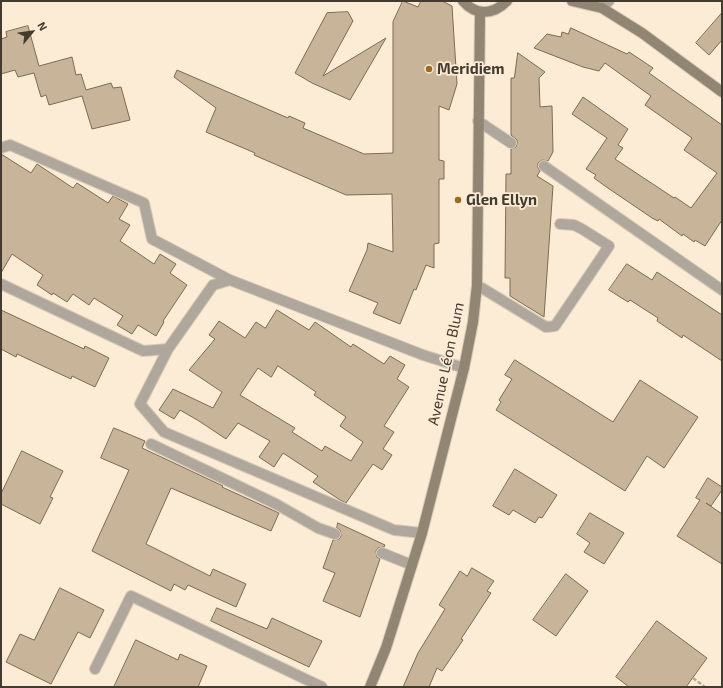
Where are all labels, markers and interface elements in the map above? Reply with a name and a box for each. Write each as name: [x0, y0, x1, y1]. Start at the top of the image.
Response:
north arrow: [12, 12, 52, 52]
text: N: [35, 19, 51, 33]
place label: Meridiem: [437, 60, 504, 78]
marker: Meridiem: [424, 64, 434, 74]
place label: Glen Ellyn: [466, 191, 537, 209]
marker: Glen Ellyn: [453, 195, 463, 205]
street label: Avenue Léon Blum: [424, 301, 468, 427]

